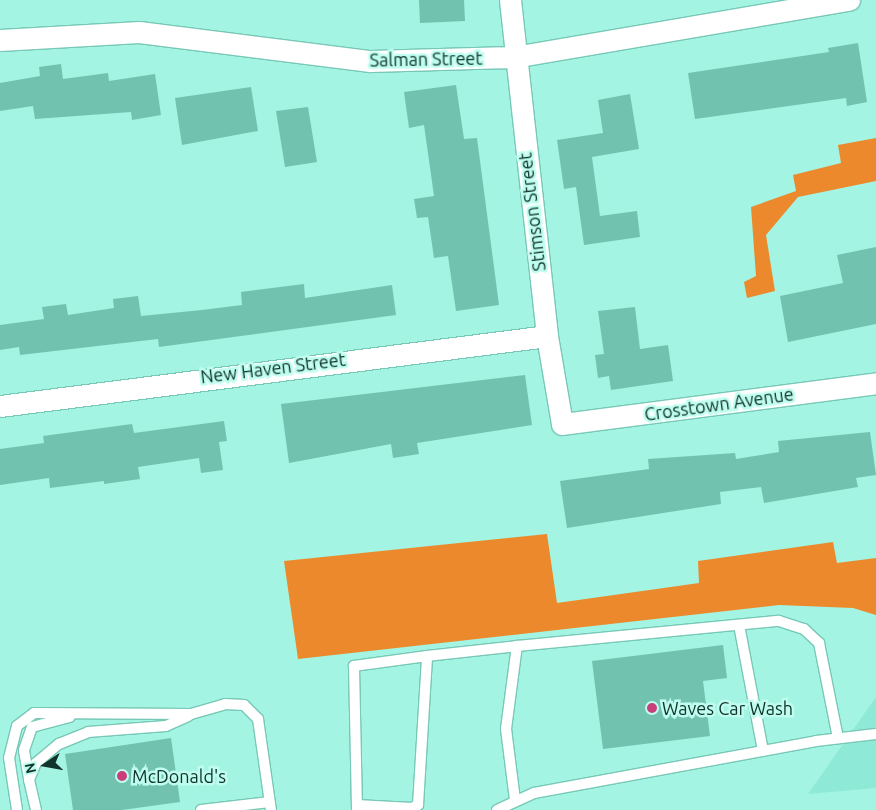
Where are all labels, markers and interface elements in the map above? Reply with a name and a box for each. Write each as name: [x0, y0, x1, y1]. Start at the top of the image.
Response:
street label: Salman Street: [369, 47, 483, 71]
street label: Stimson Street: [514, 151, 550, 273]
street label: New Haven Street: [199, 348, 347, 388]
street label: Crosstown Avenue: [643, 383, 795, 425]
place label: Waves Car Wash: [662, 697, 793, 719]
marker: Waves Car Wash: [646, 702, 658, 714]
north arrow: [20, 740, 70, 790]
text: N: [21, 761, 39, 775]
place label: McDonald's: [132, 765, 226, 787]
marker: McDonald's: [116, 770, 128, 782]

